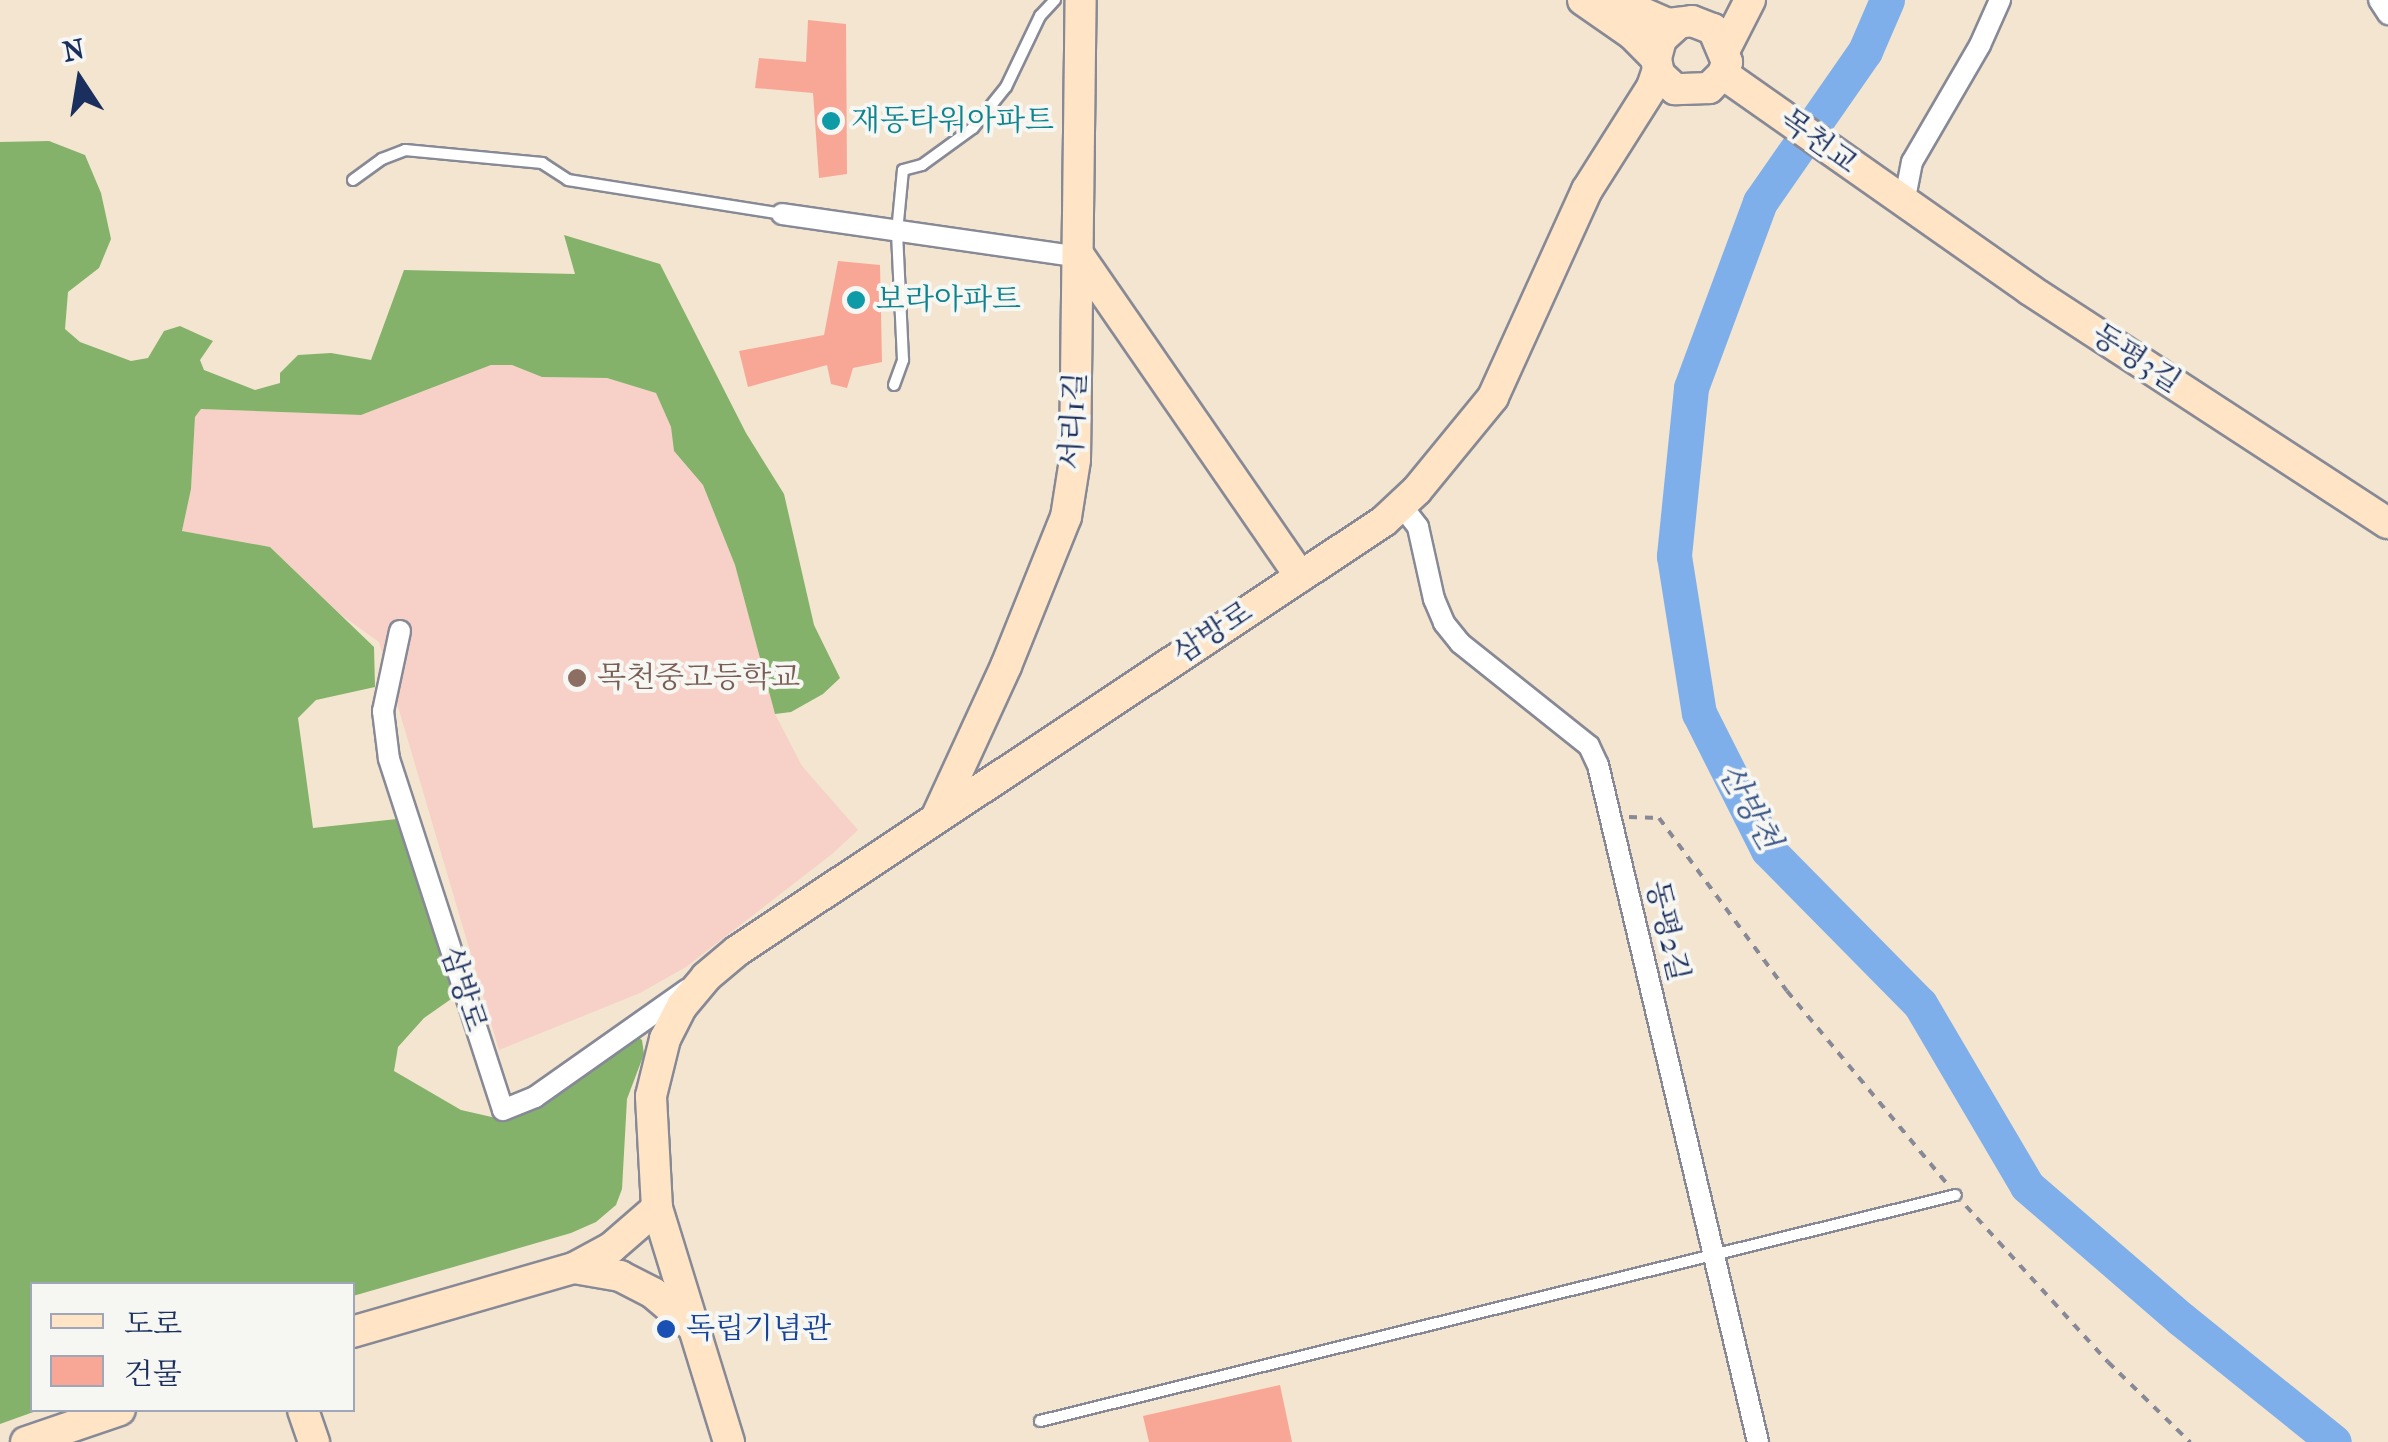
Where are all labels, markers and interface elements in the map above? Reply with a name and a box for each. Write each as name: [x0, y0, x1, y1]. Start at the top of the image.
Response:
north arrow: [30, 30, 130, 130]
text: N: [60, 32, 87, 69]
street label: 목천교: [1772, 102, 1864, 182]
place label: 재동타워아파트: [851, 103, 1054, 139]
marker: 재동타워아파트: [820, 110, 842, 132]
place label: 보라아파트: [876, 282, 1021, 318]
marker: 보라아파트: [845, 289, 867, 311]
street label: 동평3길: [2085, 317, 2187, 401]
street label: 서리1길: [1053, 371, 1095, 471]
street label: 삼방로: [1167, 594, 1259, 672]
place label: 목천중고등학교: [597, 660, 800, 696]
marker: 목천중고등학교: [566, 667, 588, 689]
water label: 산방천: [1710, 757, 1788, 857]
street label: 동평2길: [1638, 877, 1696, 985]
street label: 삼방로: [432, 942, 494, 1036]
legend: [30, 1282, 355, 1412]
text: 도로: [124, 1307, 182, 1342]
place label: 독립기념관: [686, 1311, 831, 1347]
marker: 독립기념관: [655, 1318, 677, 1340]
text: 건물: [124, 1357, 182, 1392]

